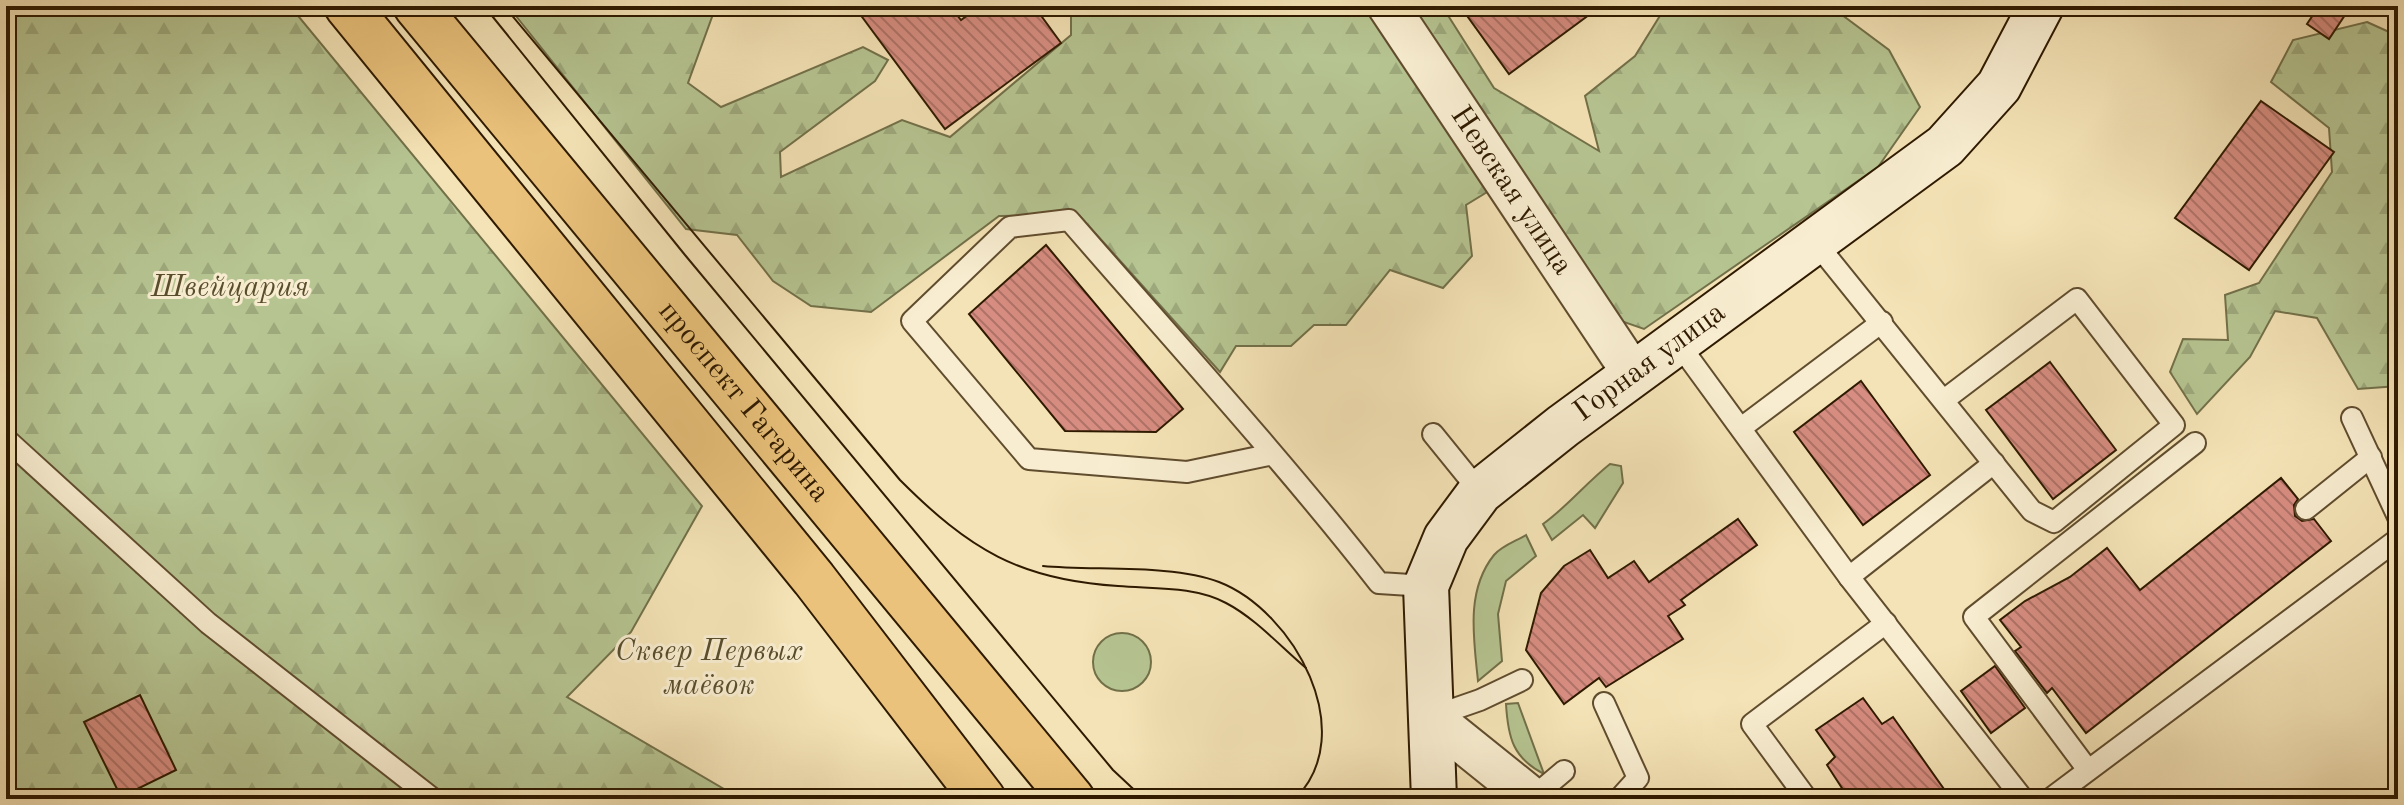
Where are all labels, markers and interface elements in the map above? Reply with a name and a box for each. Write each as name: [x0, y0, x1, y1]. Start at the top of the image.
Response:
street label: Невская улица: [1444, 101, 1578, 281]
park label: Швейцария: [150, 273, 309, 303]
street label: проспект Гагарина: [652, 296, 835, 508]
street label: Горная улица: [1568, 297, 1731, 428]
park label: Сквер Первых маёвок: [615, 637, 803, 701]

